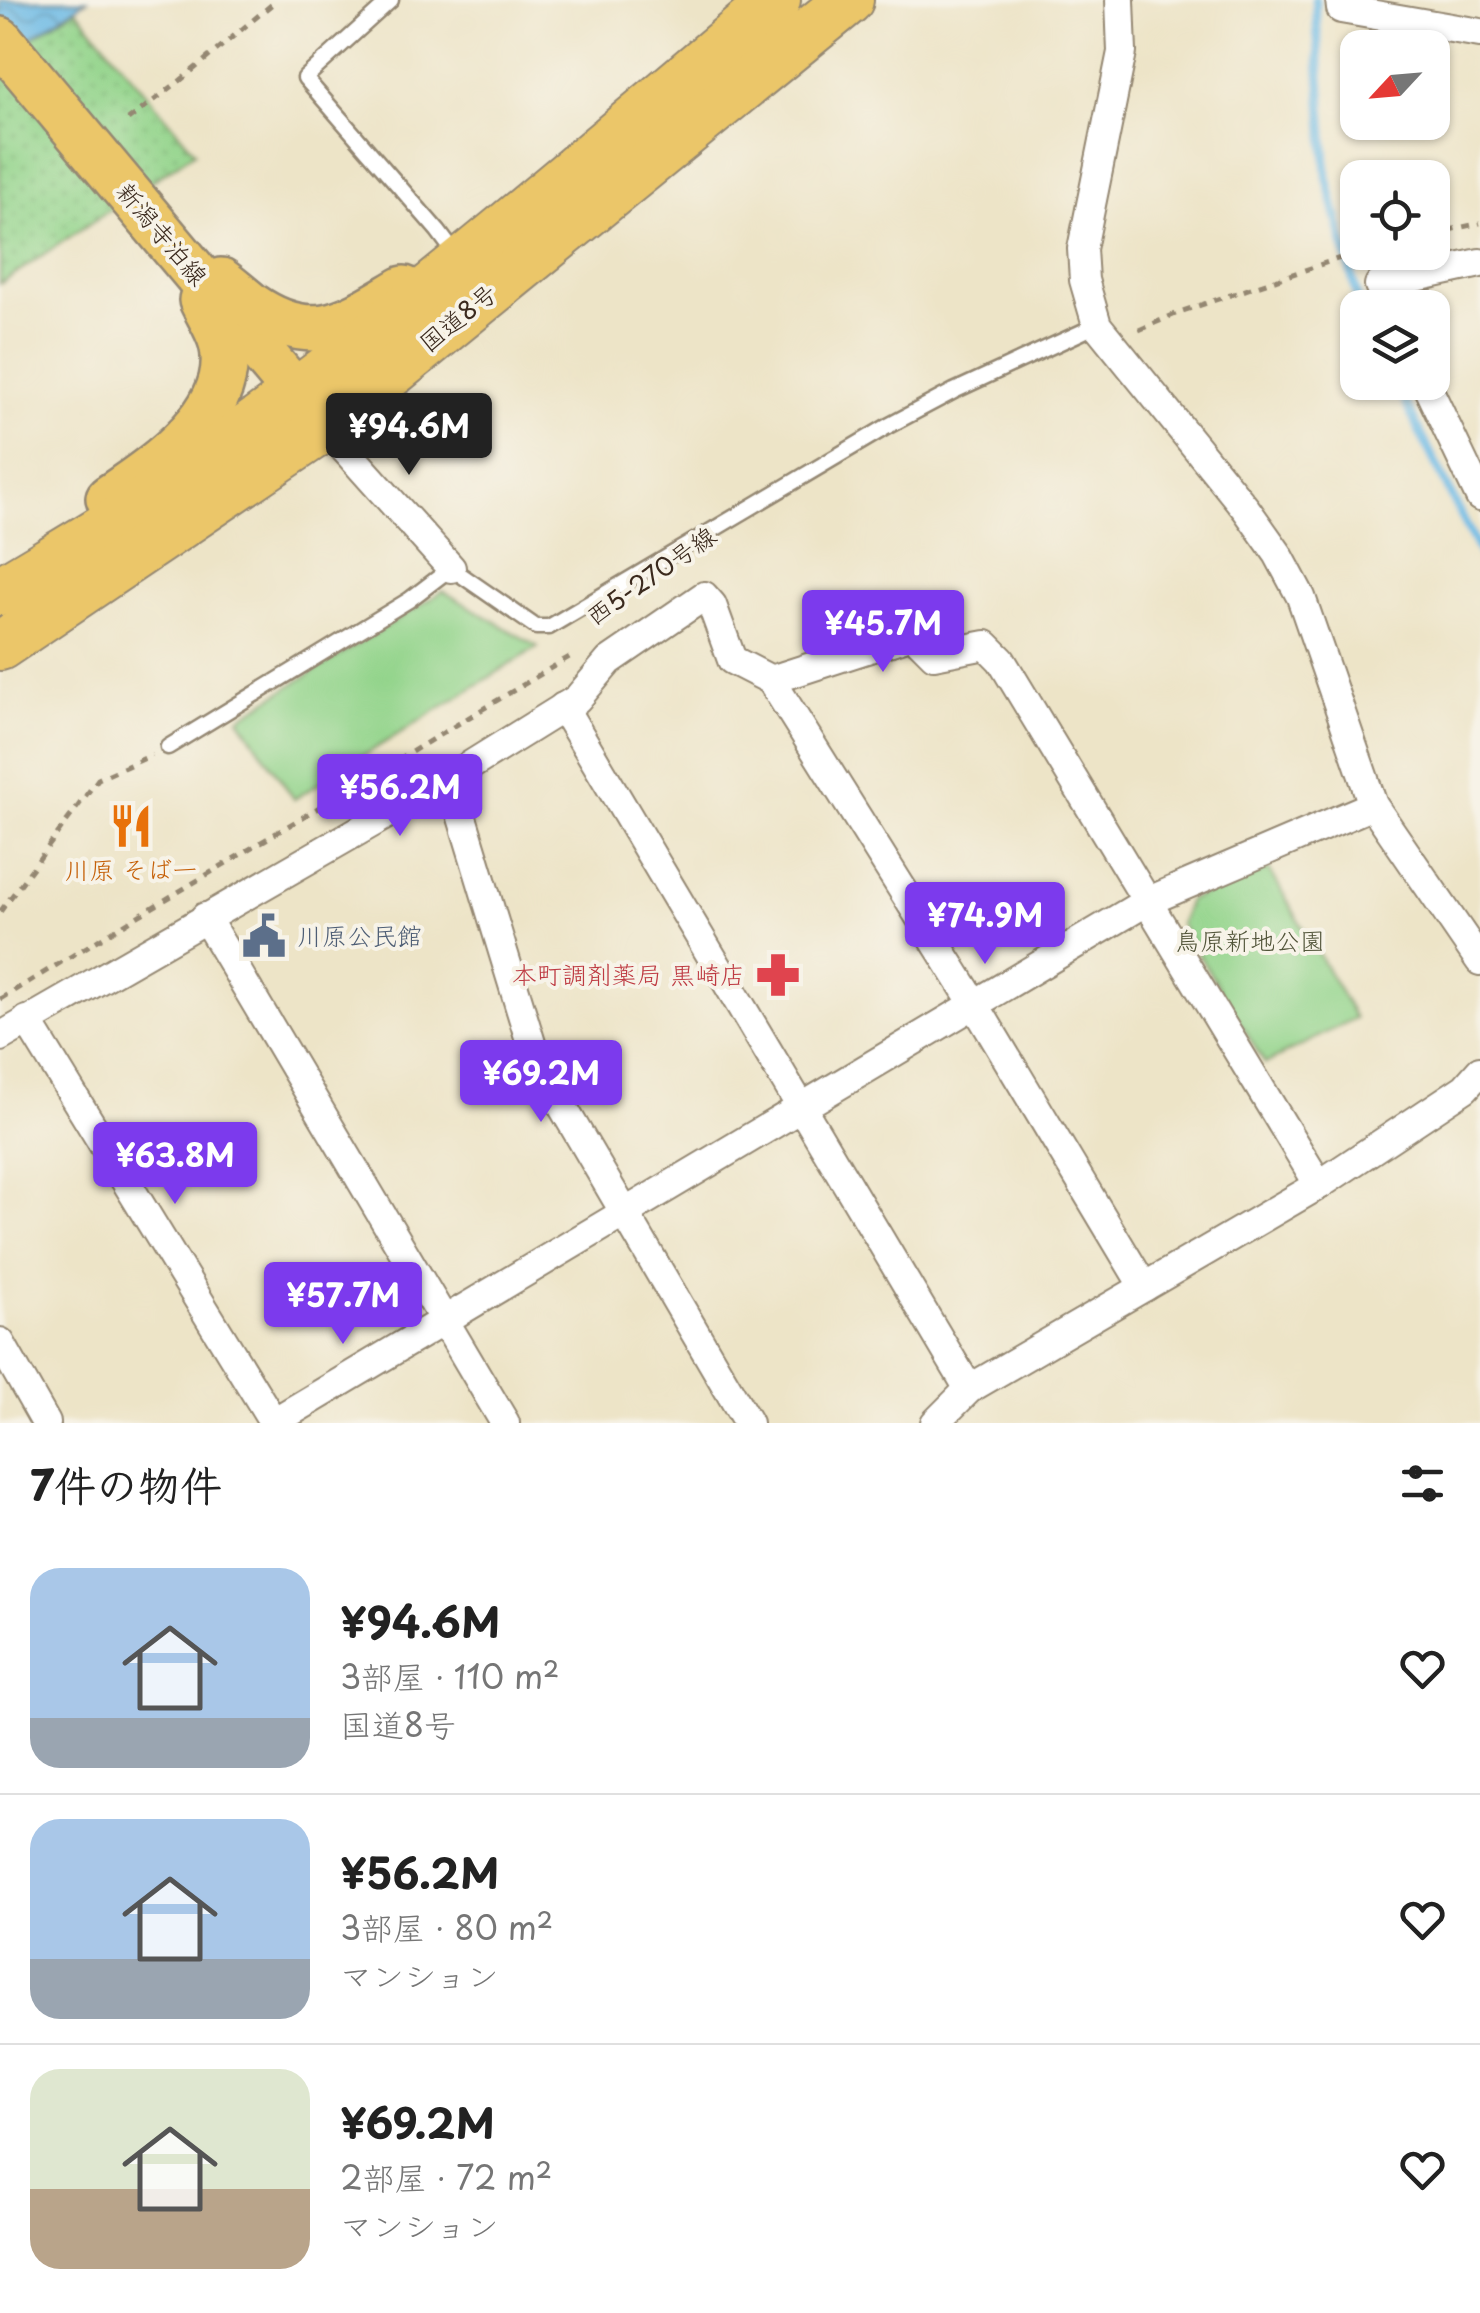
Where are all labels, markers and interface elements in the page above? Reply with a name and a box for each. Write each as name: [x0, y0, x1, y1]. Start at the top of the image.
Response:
north arrow: [1340, 30, 1450, 140]
map controls: [1340, 30, 1450, 400]
button: locate: [1340, 160, 1450, 270]
street label: 新潟寺泊線: [108, 173, 218, 293]
street label: 国道8号: [410, 274, 505, 361]
button: layers: [1340, 290, 1450, 400]
pin: ¥94.6M: [328, 393, 490, 478]
text: ¥94.6M: [348, 401, 470, 449]
street label: 西5-270号線: [578, 516, 723, 634]
pin: ¥45.7M: [802, 590, 964, 675]
text: ¥45.7M: [824, 598, 942, 646]
pin: ¥56.2M: [319, 754, 481, 839]
text: ¥56.2M: [339, 762, 461, 810]
restaurant icon: 川原 そば一: [107, 802, 155, 850]
place label: 川原 そば一: [64, 850, 198, 888]
pin: ¥74.9M: [904, 882, 1066, 967]
text: ¥74.9M: [927, 890, 1043, 938]
public building icon: 川原公民館: [240, 912, 288, 960]
place label: 川原公民館: [297, 916, 422, 954]
park label: 鳥原新地公園: [1175, 921, 1325, 959]
pharmacy icon: 本町調剤薬局 黒崎店: [754, 951, 802, 999]
place label: 本町調剤薬局 黒崎店: [512, 955, 745, 993]
pin: ¥69.2M: [460, 1040, 622, 1125]
text: ¥69.2M: [482, 1048, 600, 1096]
pin: ¥63.8M: [94, 1122, 256, 1207]
text: ¥63.8M: [115, 1130, 235, 1178]
pin: ¥57.7M: [262, 1262, 424, 1347]
text: ¥57.7M: [286, 1270, 400, 1318]
text: 7件の物件: [30, 1452, 222, 1515]
icon: filters: [1395, 1456, 1450, 1511]
text: ¥94.6M: [340, 1589, 500, 1652]
icon: home: [110, 1608, 230, 1728]
icon: heart: [1395, 1641, 1450, 1696]
text: 3部屋 · 110 m²: [340, 1652, 559, 1700]
text: 国道8号: [340, 1700, 456, 1748]
text: ¥56.2M: [340, 1840, 499, 1903]
icon: home: [110, 1859, 230, 1979]
icon: heart: [1395, 1892, 1450, 1947]
text: 3部屋 · 80 m²: [340, 1903, 553, 1951]
text: マンション: [340, 1951, 499, 1999]
text: ¥69.2M: [340, 2090, 495, 2153]
icon: home: [110, 2109, 230, 2229]
icon: heart: [1395, 2142, 1450, 2197]
text: 2部屋 · 72 m²: [340, 2153, 552, 2201]
text: マンション: [340, 2201, 499, 2249]

